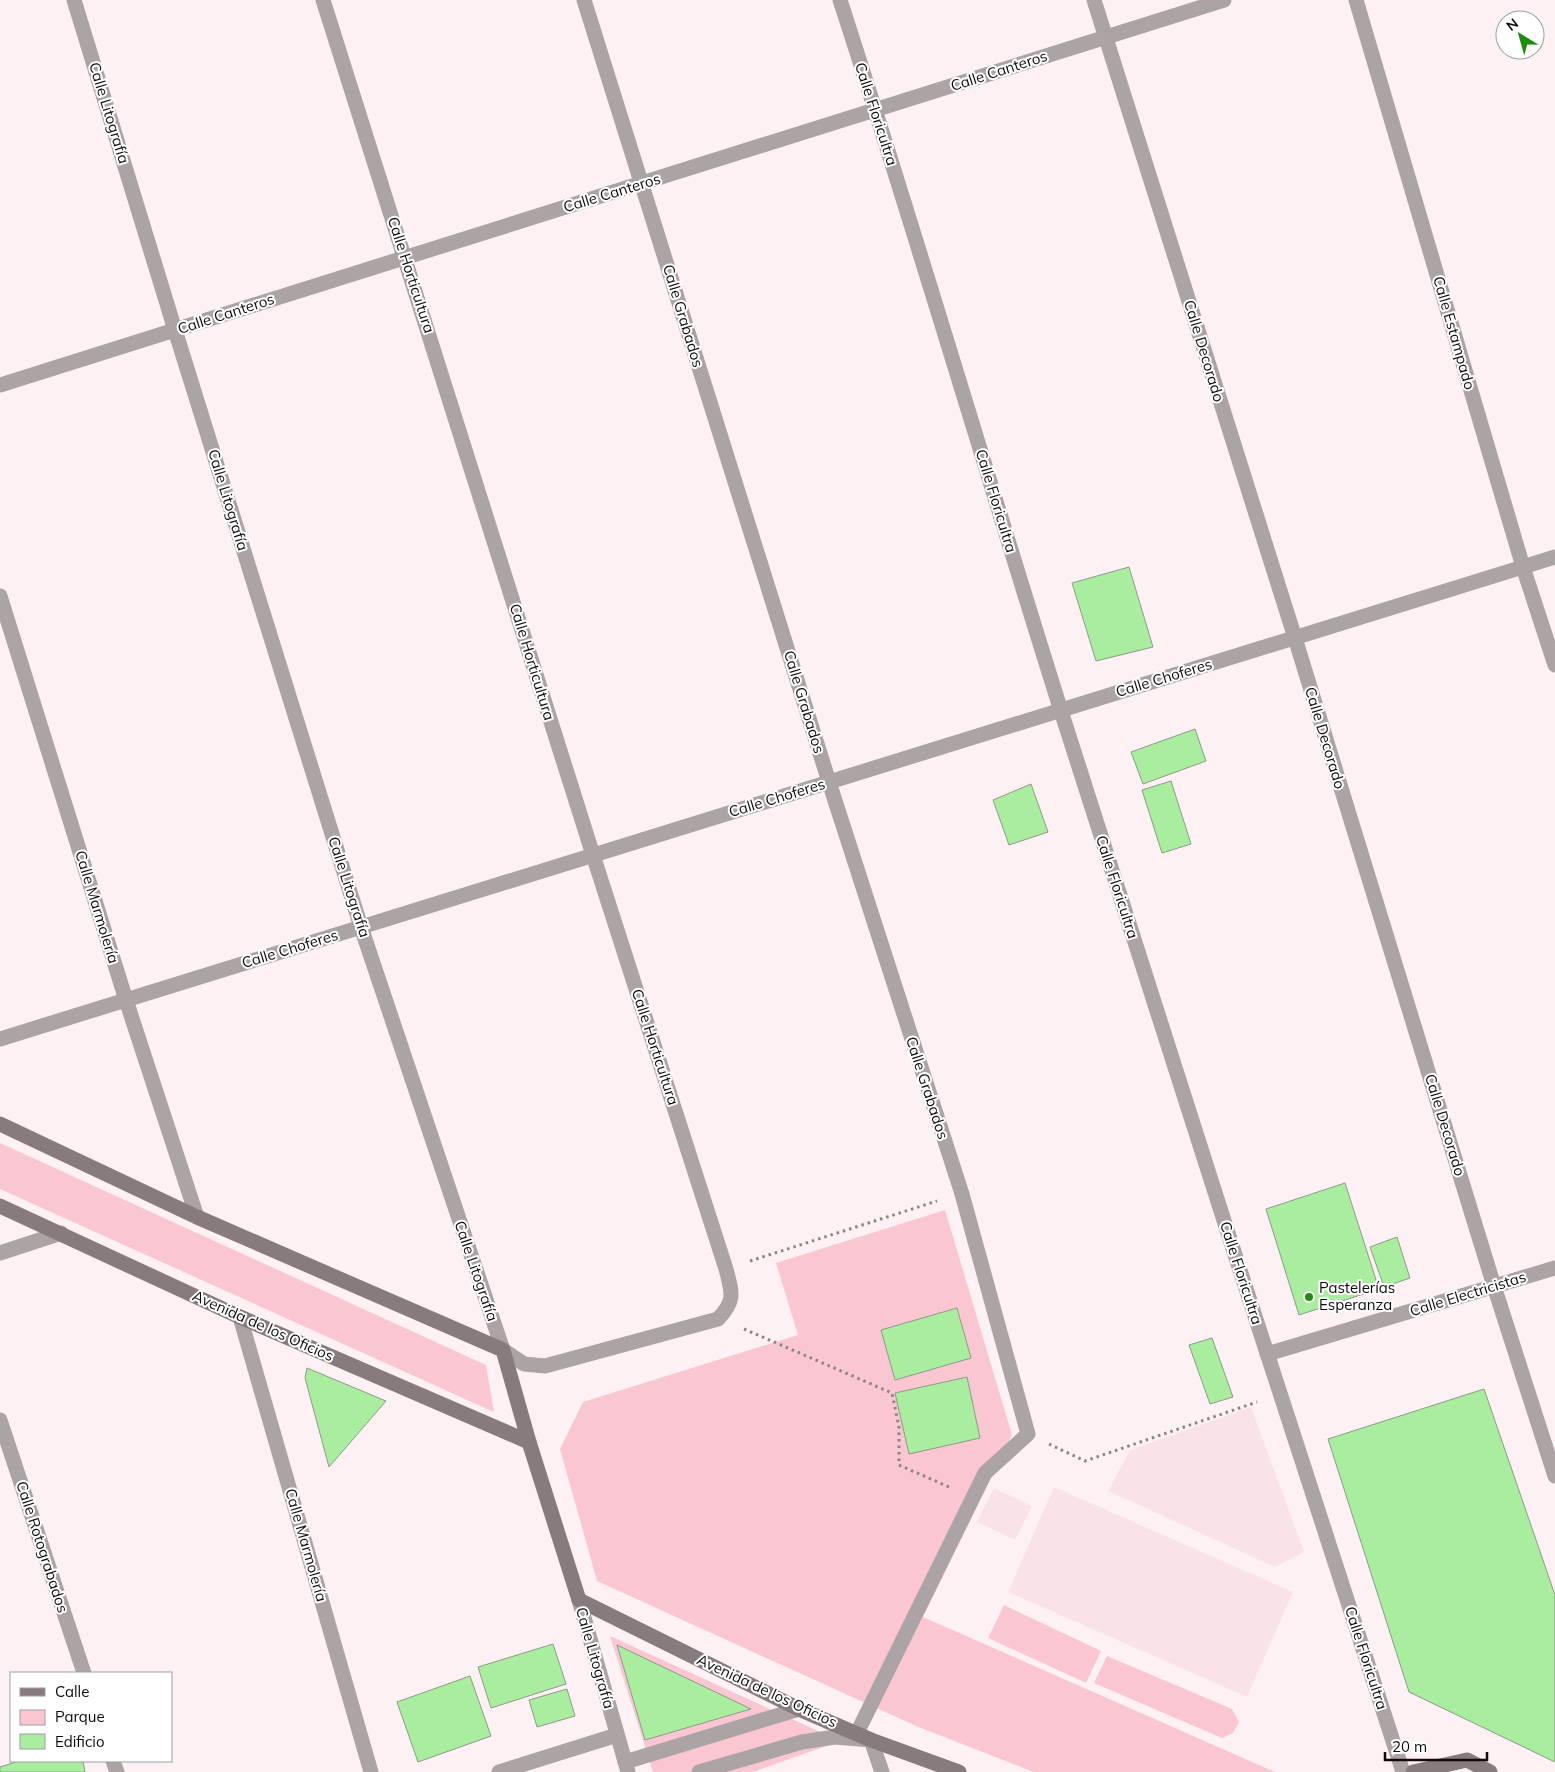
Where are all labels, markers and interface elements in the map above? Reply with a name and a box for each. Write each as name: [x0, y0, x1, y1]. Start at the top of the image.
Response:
north arrow: [1495, 10, 1545, 60]
text: N: [1503, 14, 1522, 35]
street label: Calle Canteros: [948, 46, 1050, 95]
street label: Calle Litografía: [85, 60, 134, 166]
street label: Calle Floricultra: [851, 60, 902, 168]
street label: Calle Canteros: [561, 169, 663, 216]
street label: Calle Horticultura: [384, 214, 439, 335]
street label: Calle Grabados: [659, 262, 708, 370]
street label: Calle Estampado: [1429, 274, 1480, 392]
street label: Calle Canteros: [175, 289, 277, 338]
street label: Calle Decorado: [1180, 298, 1229, 404]
street label: Calle Litografía: [204, 447, 253, 553]
street label: Calle Floricultra: [972, 447, 1021, 555]
street label: Calle Horticultura: [506, 601, 559, 722]
street label: Calle Grabados: [780, 648, 829, 756]
street label: Calle Choferes: [1113, 654, 1214, 701]
street label: Calle Decorado: [1301, 685, 1350, 791]
street label: Calle Choferes: [726, 774, 827, 821]
street label: Calle Floricultra: [1092, 833, 1143, 941]
street label: Calle Litografía: [324, 834, 375, 940]
street label: Calle Marmolería: [71, 848, 124, 966]
street label: Calle Choferes: [239, 925, 340, 972]
street label: Calle Horticultura: [628, 986, 683, 1107]
street label: Calle Grabados: [902, 1034, 953, 1141]
street label: Calle Decorado: [1421, 1072, 1470, 1178]
street label: Calle Litografía: [450, 1218, 503, 1323]
street label: Calle Floricultra: [1216, 1219, 1267, 1327]
street label: Calle Electricistas: [1407, 1267, 1528, 1320]
place label: Pastelerías Esperanza: [1319, 1278, 1395, 1314]
street label: Avenida de los Oficios: [190, 1286, 337, 1365]
marker: Pastelerías Esperanza: [1303, 1291, 1315, 1303]
street label: Calle Rotograbados: [12, 1479, 73, 1615]
street label: Calle Marmolería: [281, 1486, 332, 1604]
street label: Calle Floricultra: [1341, 1604, 1392, 1712]
street label: Calle Litografía: [572, 1605, 619, 1711]
street label: Avenida de los Oficios: [694, 1650, 840, 1731]
legend: [10, 1672, 172, 1762]
text: Calle: [55, 1682, 89, 1701]
text: Parque: [55, 1707, 105, 1726]
scale bar: [1385, 1730, 1488, 1762]
text: Edificio: [55, 1732, 105, 1751]
text: 20 m: [1392, 1737, 1427, 1756]

